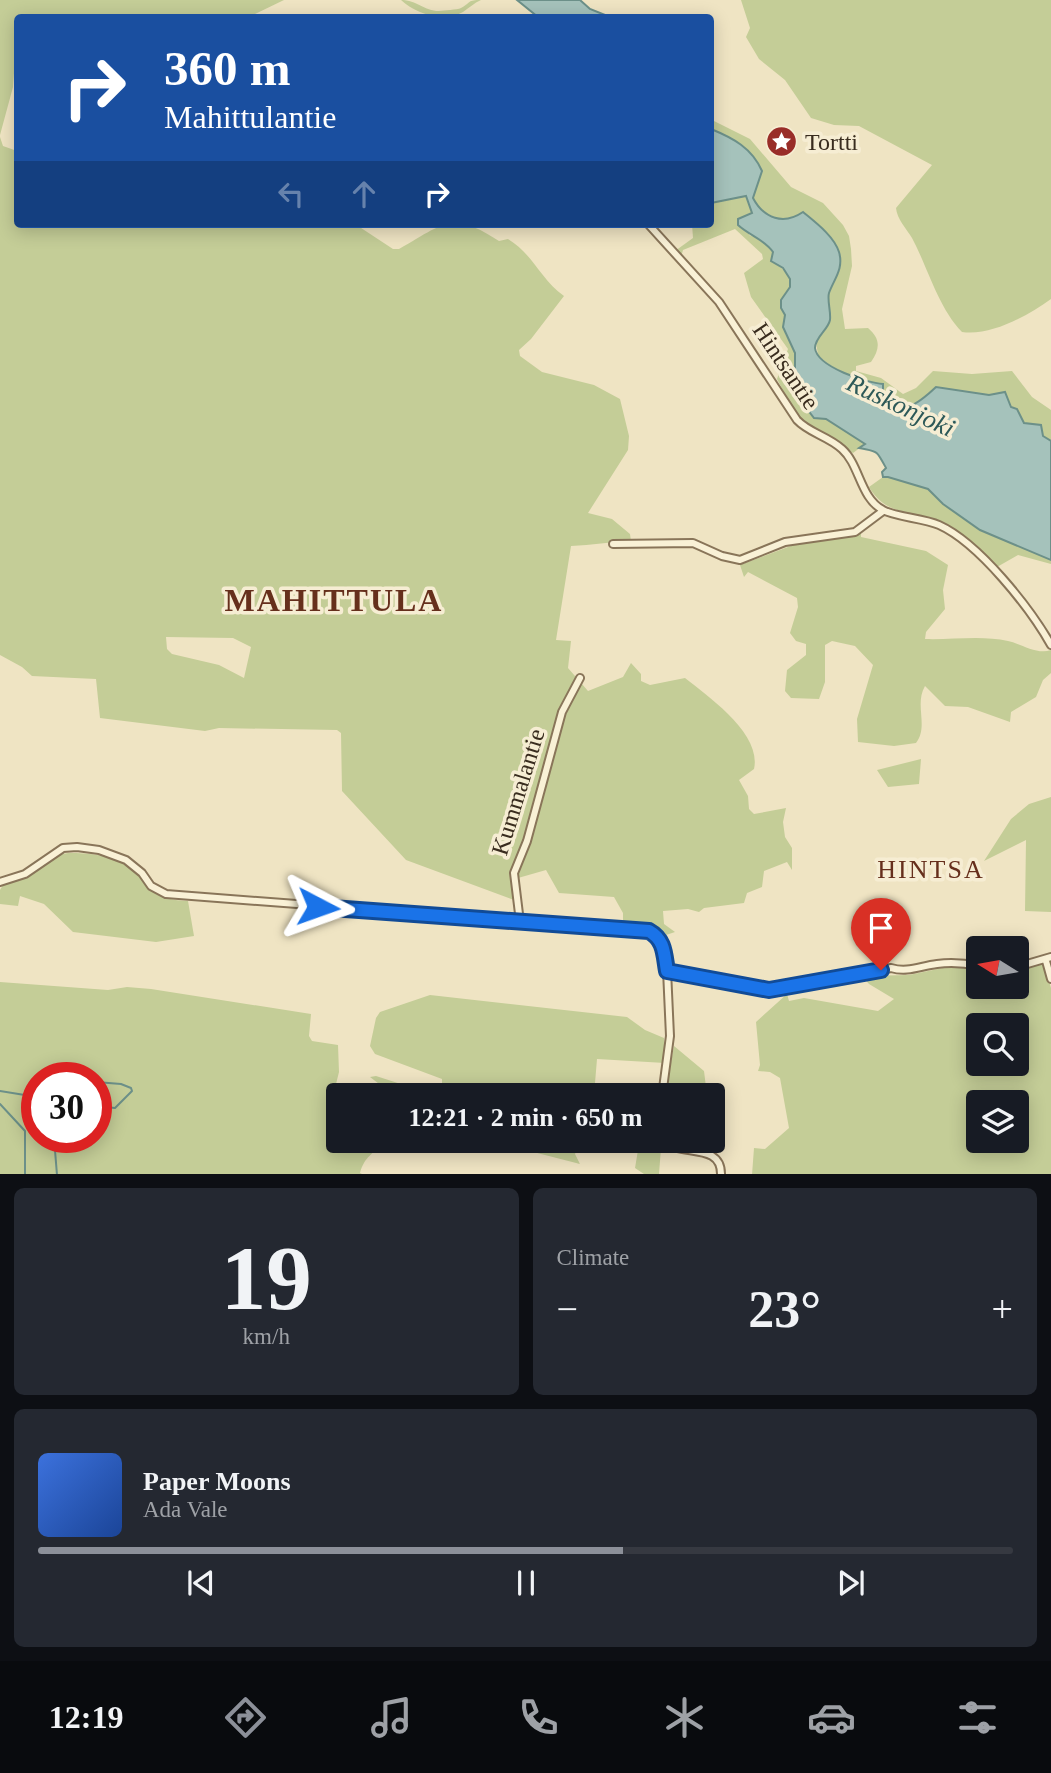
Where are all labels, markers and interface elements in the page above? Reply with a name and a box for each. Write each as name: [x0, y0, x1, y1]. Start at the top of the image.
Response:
text: 360 m: [164, 41, 291, 96]
icon: right: [49, 42, 140, 133]
text: Mahittulantie: [164, 99, 336, 135]
place icon: Tortti: [765, 125, 799, 159]
place label: Tortti: [805, 129, 858, 155]
icon: left: [272, 175, 310, 213]
icon: ahead: [345, 175, 383, 213]
icon: right: [418, 175, 456, 213]
street label: Hintsantie: [748, 318, 824, 414]
water label: Ruskonjoki: [841, 367, 959, 443]
district label: MAHITTULA: [225, 582, 443, 618]
street label: Kummalantie: [486, 726, 550, 858]
district label: HINTSA: [877, 855, 985, 884]
position arrow: [281, 870, 355, 944]
pin: [851, 898, 911, 970]
icon: arrive: [862, 909, 900, 947]
north arrow: [966, 936, 1029, 999]
map controls: [966, 936, 1029, 1153]
button: search: [966, 1013, 1029, 1076]
speed limit sign: 30: [21, 1062, 112, 1153]
button: layers: [966, 1090, 1029, 1153]
text: 12:21 · 2 min · 650 m: [409, 1103, 643, 1132]
text: 19: [221, 1228, 312, 1329]
text: Climate: [557, 1245, 629, 1270]
text: 23°: [748, 1281, 821, 1338]
text: −: [557, 1288, 578, 1330]
text: +: [992, 1288, 1013, 1330]
text: km/h: [243, 1324, 290, 1349]
text: Paper Moons: [143, 1467, 291, 1496]
text: Ada Vale: [143, 1497, 228, 1522]
icon: previous: [182, 1564, 220, 1602]
icon: pause: [507, 1564, 545, 1602]
icon: next: [832, 1564, 870, 1602]
icon: directions: [221, 1693, 270, 1742]
icon: music: [367, 1693, 416, 1742]
icon: phone: [514, 1693, 563, 1742]
icon: climate: [660, 1693, 709, 1742]
icon: car: [807, 1693, 856, 1742]
icon: filters: [953, 1693, 1002, 1742]
text: 12:19: [49, 1699, 123, 1735]

